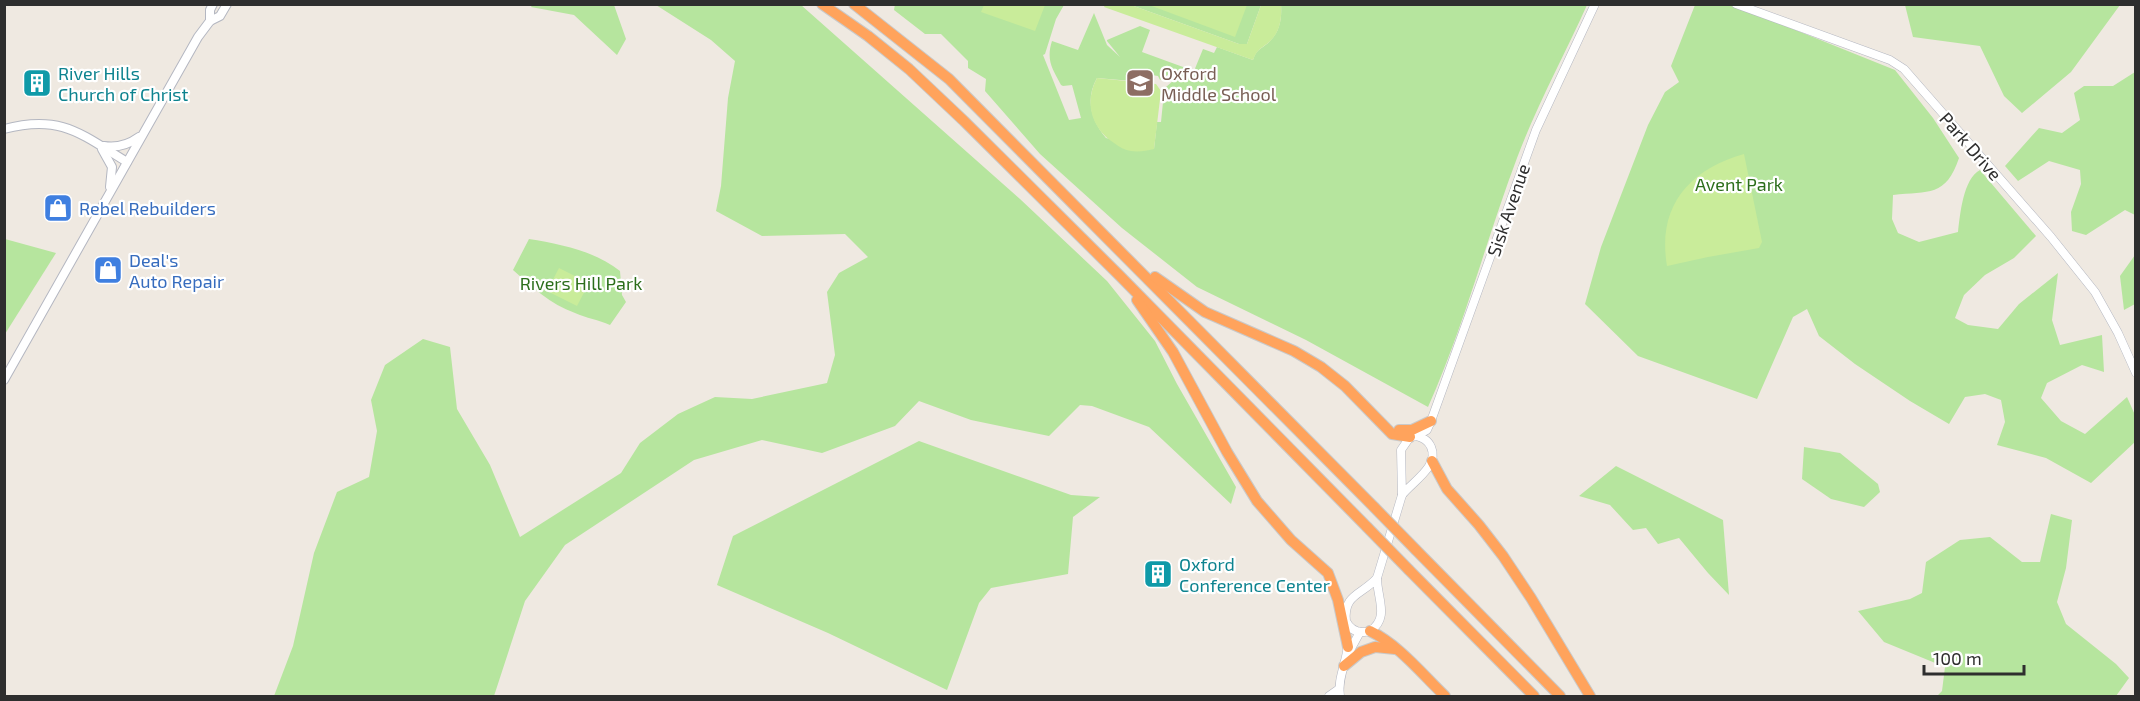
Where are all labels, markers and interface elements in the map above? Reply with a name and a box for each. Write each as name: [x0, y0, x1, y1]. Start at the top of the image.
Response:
place label: River Hills Church of Christ: [58, 62, 188, 105]
place label: Oxford Middle School: [1161, 62, 1277, 105]
building icon: River Hills Church of Christ: [21, 67, 53, 99]
school or university icon: Oxford Middle School: [1124, 67, 1156, 99]
street label: Park Drive: [1935, 107, 2007, 185]
street label: Sisk Avenue: [1482, 161, 1534, 259]
park label: Avent Park: [1695, 173, 1783, 195]
shop icon: Rebel Rebuilders: [42, 192, 74, 224]
place label: Rebel Rebuilders: [79, 197, 216, 219]
place label: Deal's Auto Repair: [129, 249, 224, 292]
shop icon: Deal's Auto Repair: [92, 254, 124, 286]
park label: Rivers Hill Park: [520, 272, 642, 294]
place label: Oxford Conference Center: [1179, 553, 1330, 596]
building icon: Oxford Conference Center: [1142, 558, 1174, 590]
scale bar: [1924, 638, 2024, 676]
text: 100 m: [1933, 647, 1982, 669]

